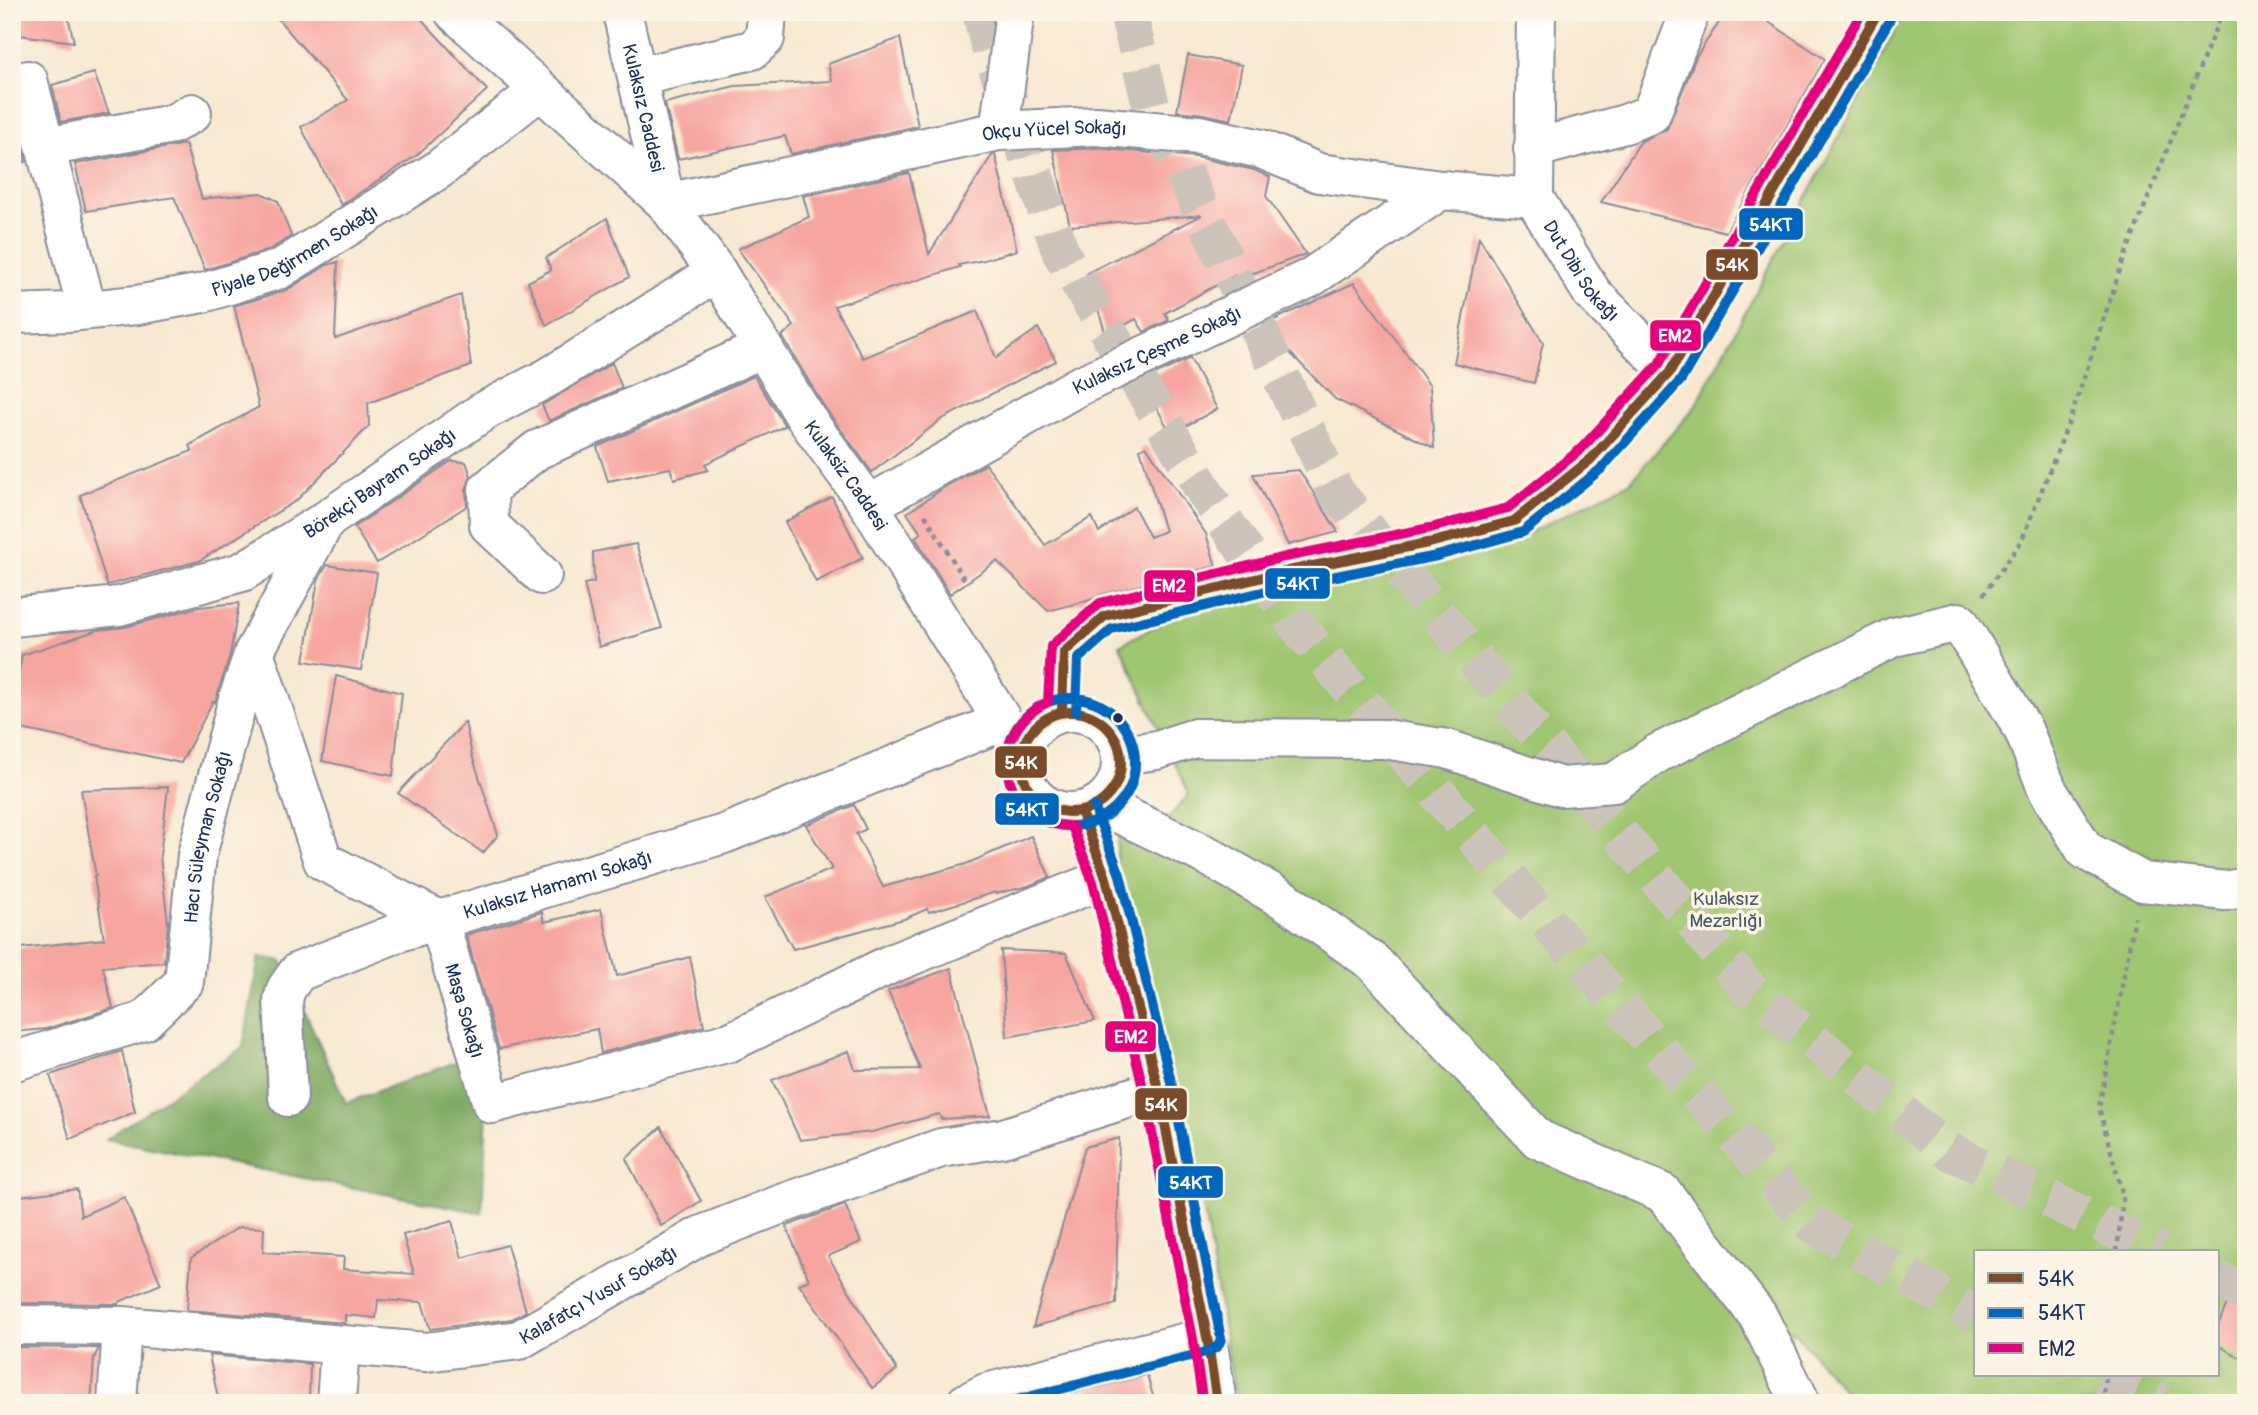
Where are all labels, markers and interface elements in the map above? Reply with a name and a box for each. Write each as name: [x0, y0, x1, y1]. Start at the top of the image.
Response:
street label: Kulaksız Caddesi: [617, 41, 669, 174]
street label: Okçu Yücel Sokağı: [980, 115, 1128, 147]
street label: Piyale Değirmen Sokağı: [209, 200, 383, 303]
line badge: 54KT: [1738, 207, 1804, 241]
text: 54KT: [1749, 213, 1793, 237]
street label: Dut Dibi Sokağı: [1537, 216, 1624, 327]
line badge: 54K: [1705, 248, 1759, 281]
text: 54K: [1716, 253, 1749, 277]
street label: Kulaksız Çeşme Sokağı: [1069, 301, 1245, 400]
line badge: EM2: [1649, 319, 1702, 352]
text: EM2: [1658, 324, 1692, 348]
street label: Kulaksiz Caddesi: [798, 416, 892, 535]
street label: Börekçi Bayram Sokağı: [299, 423, 461, 544]
line badge: 54KT: [1264, 567, 1331, 600]
line badge: EM2: [1143, 569, 1196, 603]
text: 54KT: [1276, 572, 1320, 596]
text: EM2: [1152, 574, 1186, 598]
unlabelled marker: [1111, 711, 1125, 725]
line badge: 54K: [994, 745, 1048, 779]
street label: Hacı Süleyman Sokağı: [179, 749, 237, 925]
text: 54K: [1005, 751, 1038, 775]
line badge: 54KT: [994, 792, 1060, 826]
text: 54KT: [1005, 798, 1049, 822]
street label: Kulaksız Hamamı Sokağı: [461, 845, 655, 925]
park label: Kulaksız Mezarlığı: [1689, 887, 1763, 933]
street label: Maşa Sokağı: [439, 961, 489, 1061]
line badge: EM2: [1104, 1020, 1157, 1053]
text: EM2: [1114, 1025, 1148, 1049]
line badge: 54K: [1134, 1087, 1188, 1121]
text: 54K: [1145, 1093, 1178, 1117]
line badge: 54KT: [1157, 1165, 1224, 1199]
text: 54KT: [1169, 1171, 1213, 1195]
street label: Kalafatçı Yusuf Sokağı: [515, 1241, 682, 1350]
legend: [1974, 1250, 2220, 1376]
text: 54K: [2038, 1266, 2075, 1293]
text: 54KT: [2038, 1300, 2086, 1327]
text: EM2: [2038, 1336, 2076, 1363]

